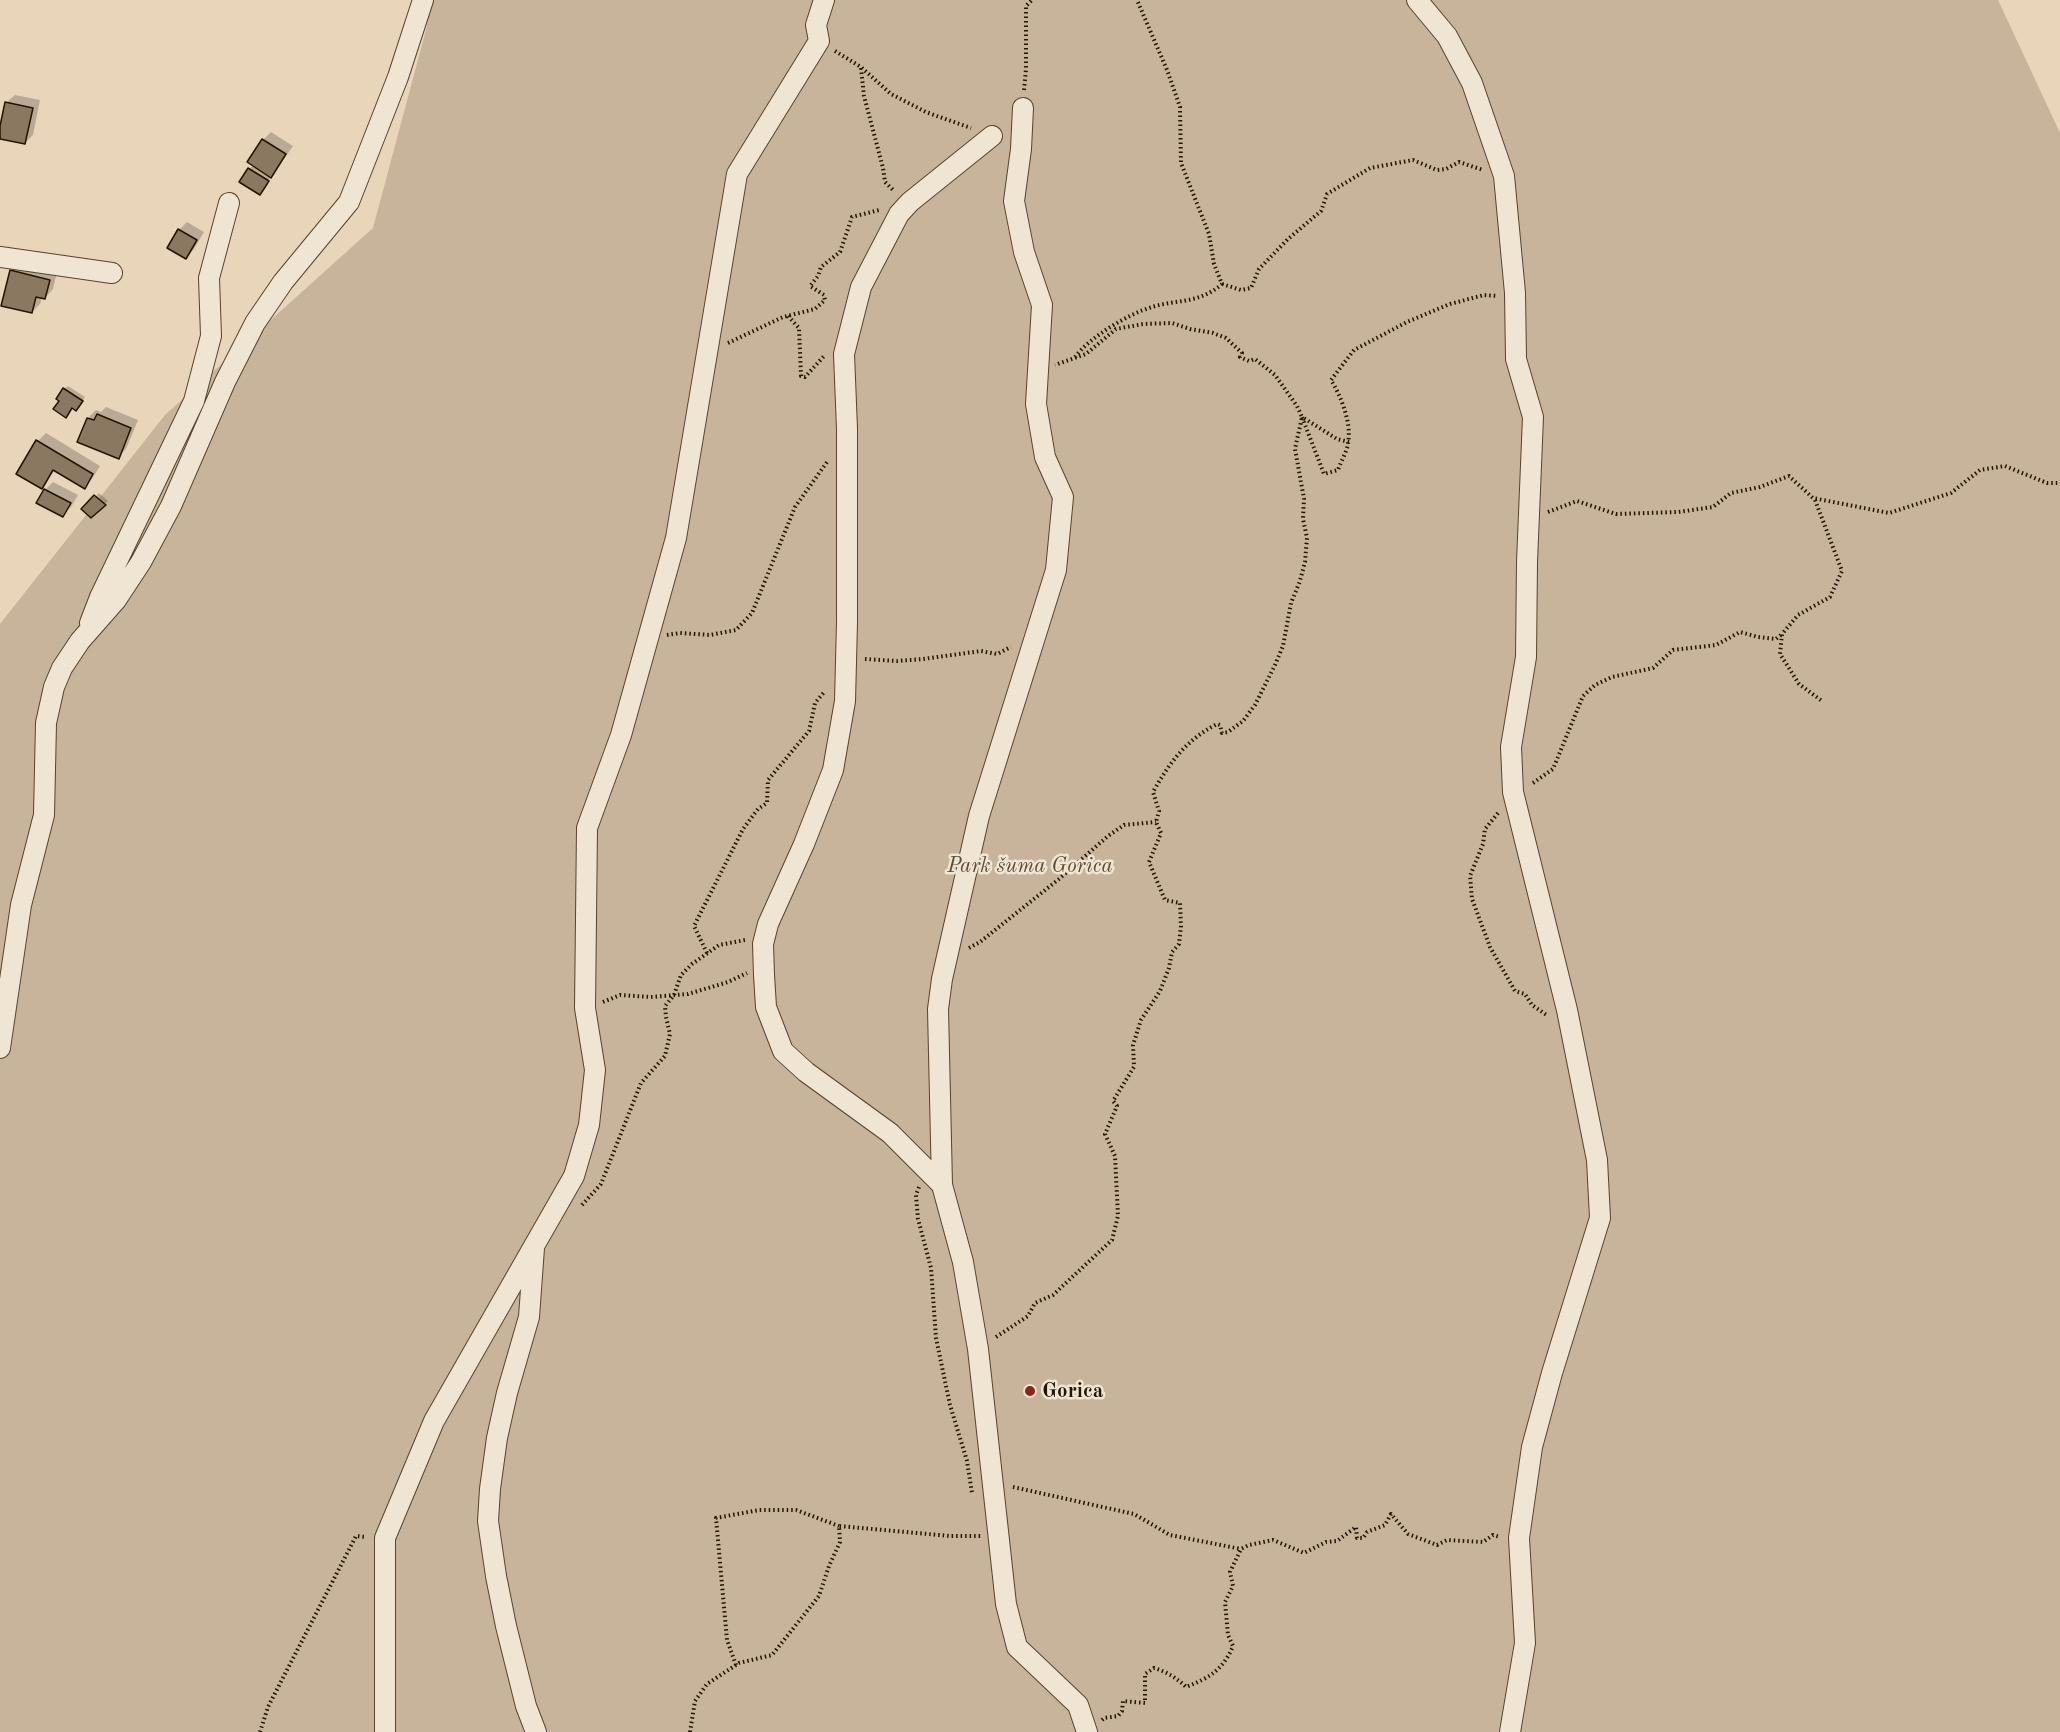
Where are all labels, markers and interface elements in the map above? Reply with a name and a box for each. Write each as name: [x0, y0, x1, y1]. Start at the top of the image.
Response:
park label: Park šuma Gorica: [947, 853, 1113, 879]
place label: Gorica: [1042, 1378, 1104, 1404]
marker: Gorica: [1023, 1384, 1037, 1398]

